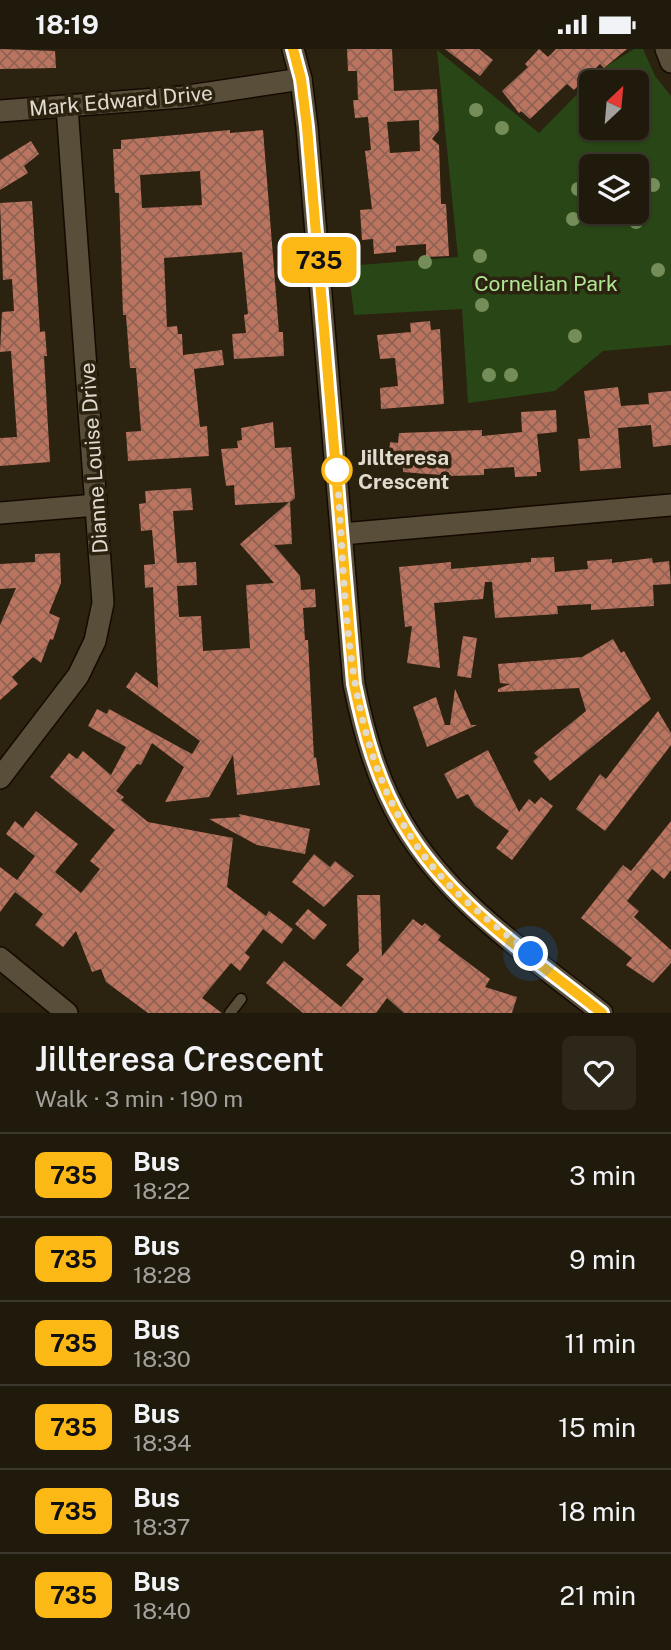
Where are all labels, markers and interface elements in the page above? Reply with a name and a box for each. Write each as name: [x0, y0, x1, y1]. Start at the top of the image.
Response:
text: 18:19: [35, 9, 99, 40]
north arrow: [579, 70, 649, 140]
map controls: [579, 70, 649, 224]
street label: Mark Edward Drive: [28, 80, 214, 121]
button: layers: [579, 154, 649, 224]
line badge: 735: [279, 237, 359, 283]
text: 735: [296, 246, 342, 274]
park label: Cornelian Park: [474, 271, 618, 296]
street label: Dianne Louise Drive: [74, 362, 113, 554]
place label: Jillteresa Crescent: [358, 445, 449, 494]
marker: Jillteresa Crescent: [322, 455, 352, 485]
your location: [513, 936, 548, 971]
button: heart: [562, 1036, 636, 1110]
text: Jillteresa Crescent: [35, 1040, 324, 1078]
text: Walk · 3 min · 190 m: [35, 1085, 243, 1112]
text: Bus: [133, 1146, 180, 1177]
text: 3 min: [569, 1160, 636, 1191]
text: 735: [50, 1161, 97, 1189]
text: 18:22: [133, 1177, 190, 1204]
text: Bus: [133, 1230, 180, 1261]
text: 9 min: [569, 1244, 636, 1275]
text: 735: [50, 1245, 97, 1273]
text: 18:28: [133, 1261, 192, 1288]
text: Bus: [133, 1314, 180, 1345]
text: 11 min: [564, 1328, 636, 1359]
text: 735: [50, 1329, 97, 1357]
text: 18:30: [133, 1345, 191, 1372]
text: Bus: [133, 1398, 180, 1429]
text: 15 min: [558, 1412, 636, 1443]
text: 735: [50, 1413, 97, 1441]
text: 18:34: [133, 1429, 191, 1456]
text: Bus: [133, 1482, 180, 1513]
text: 18 min: [558, 1496, 636, 1527]
text: 735: [50, 1497, 97, 1525]
text: 18:37: [133, 1513, 190, 1540]
text: Bus: [133, 1566, 180, 1597]
text: 21 min: [560, 1580, 636, 1611]
text: 735: [50, 1581, 97, 1609]
text: 18:40: [133, 1597, 191, 1624]

